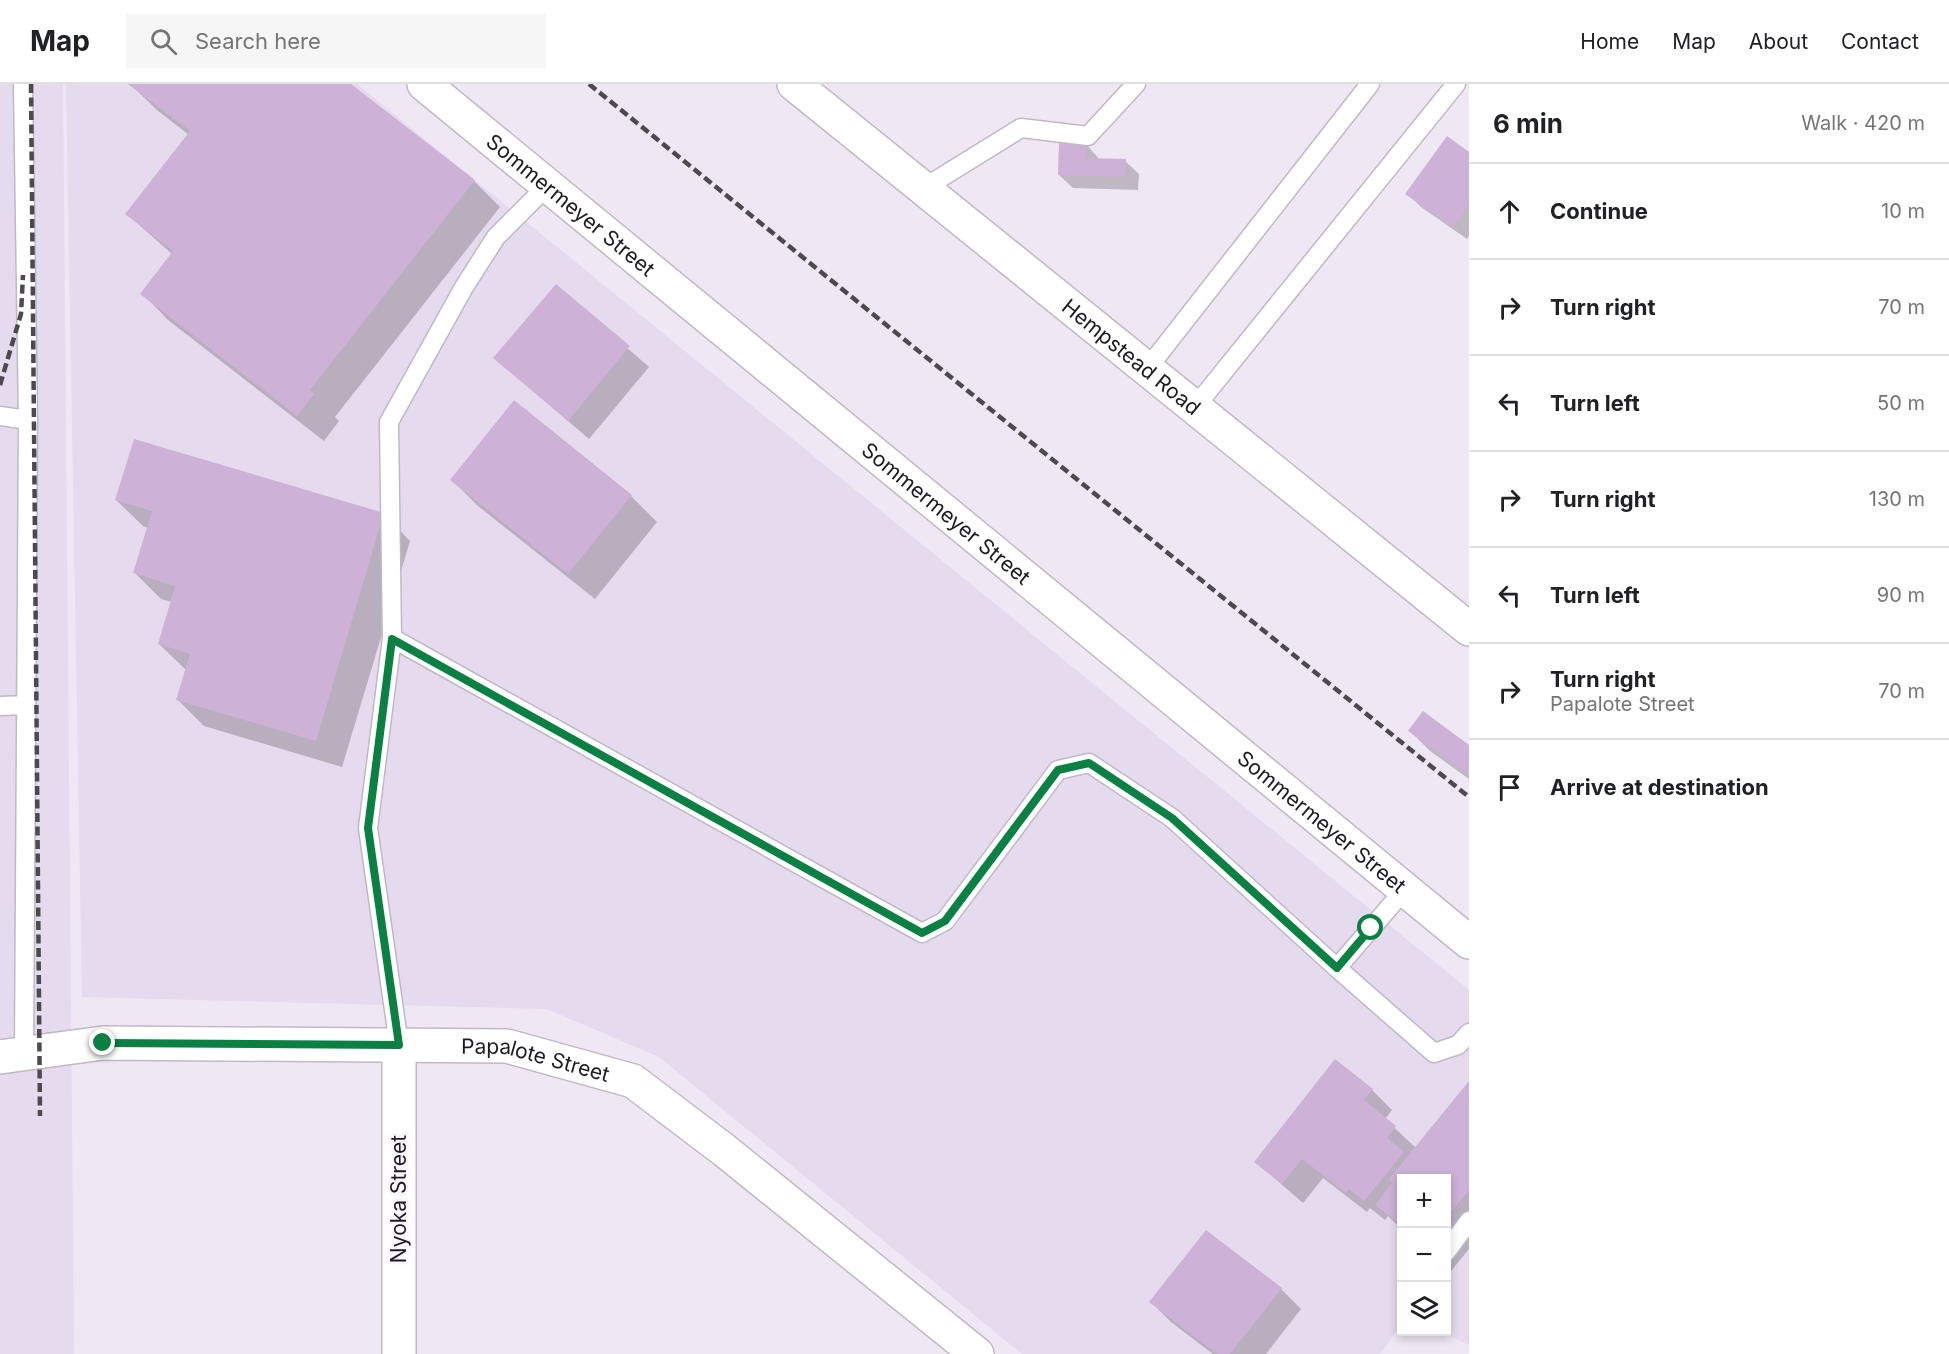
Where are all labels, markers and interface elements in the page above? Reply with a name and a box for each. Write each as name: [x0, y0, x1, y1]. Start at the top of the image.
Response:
search box: [126, 14, 546, 68]
text: Map: [30, 24, 90, 58]
icon: search: [147, 25, 180, 58]
text: Search here: [195, 28, 321, 54]
text: Home: [1580, 29, 1639, 54]
text: Map: [1672, 29, 1716, 54]
text: About: [1749, 29, 1808, 54]
text: Contact: [1841, 29, 1919, 54]
text: 6 min: [1493, 108, 1563, 139]
text: Walk · 420 m: [1801, 111, 1925, 135]
street label: Sommermeyer Street: [482, 128, 660, 281]
icon: ahead: [1493, 195, 1526, 228]
text: Continue: [1550, 198, 1648, 224]
text: 10 m: [1881, 199, 1925, 223]
icon: right: [1493, 291, 1526, 324]
street label: Hempstead Road: [1057, 293, 1206, 420]
text: Turn right: [1550, 294, 1656, 320]
text: 70 m: [1878, 295, 1925, 319]
icon: left: [1493, 387, 1526, 420]
text: Turn left: [1550, 390, 1640, 416]
text: 50 m: [1877, 391, 1925, 415]
street label: Sommermeyer Street: [857, 437, 1036, 589]
icon: right: [1493, 483, 1526, 516]
text: Turn right: [1550, 486, 1656, 512]
text: 130 m: [1869, 487, 1925, 511]
icon: left: [1493, 579, 1526, 612]
text: Turn left: [1550, 582, 1640, 608]
text: 90 m: [1877, 583, 1925, 607]
text: Turn right: [1550, 666, 1656, 692]
icon: right: [1493, 675, 1526, 708]
text: 70 m: [1878, 679, 1925, 703]
text: Papalote Street: [1550, 692, 1695, 716]
street label: Sommermeyer Street: [1233, 745, 1411, 898]
icon: arrive: [1493, 771, 1526, 804]
text: Arrive at destination: [1550, 774, 1769, 800]
route start: [1357, 914, 1383, 940]
route end: [89, 1029, 115, 1055]
street label: Papalote Street: [461, 1033, 613, 1086]
street label: Nyoka Street: [386, 1135, 411, 1263]
map controls: [1397, 1174, 1451, 1336]
button: +: [1397, 1174, 1451, 1228]
button: −: [1397, 1228, 1451, 1282]
button: layers: [1397, 1282, 1451, 1336]

